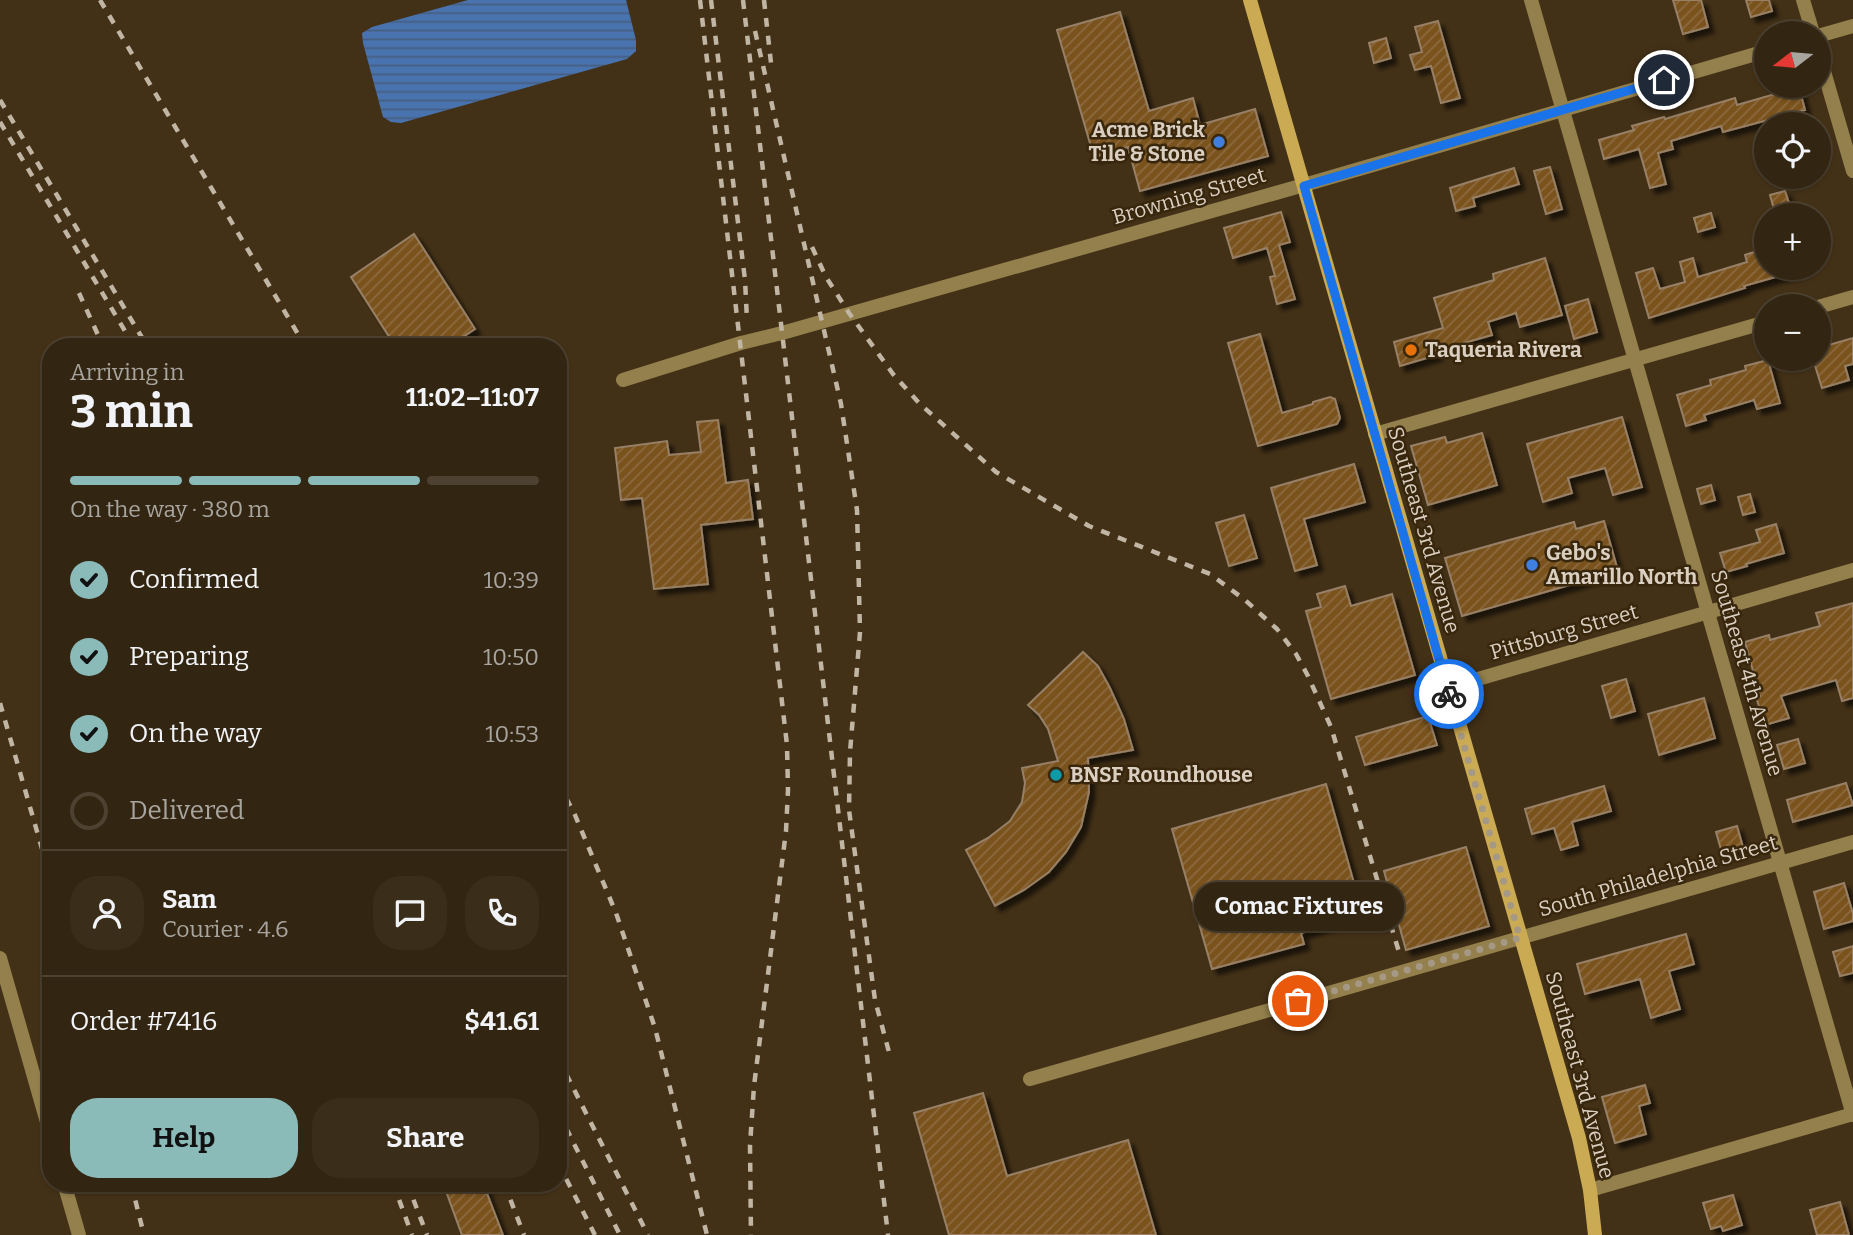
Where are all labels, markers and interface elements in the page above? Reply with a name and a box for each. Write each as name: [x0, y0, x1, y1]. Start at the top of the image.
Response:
north arrow: [1754, 21, 1830, 98]
map controls: [1754, 21, 1831, 371]
pin: [1634, 50, 1694, 110]
icon: home: [1645, 61, 1683, 99]
button: locate: [1754, 112, 1831, 189]
place label: Acme Brick Tile & Stone: [1088, 117, 1206, 167]
marker: Acme Brick Tile & Stone: [1211, 134, 1227, 150]
street label: Browning Street: [1109, 162, 1269, 230]
button: +: [1754, 203, 1831, 280]
button: −: [1754, 294, 1831, 371]
place label: Taqueria Rivera: [1425, 337, 1582, 363]
marker: Taqueria Rivera: [1403, 342, 1419, 358]
text: Arriving in: [70, 358, 184, 386]
text: 11:02–11:07: [406, 382, 539, 413]
text: 3 min: [70, 384, 193, 439]
street label: Southeast 3rd Avenue: [1382, 424, 1466, 636]
text: On the way · 380 m: [70, 495, 270, 523]
place label: Gebo's Amarillo North: [1546, 540, 1698, 590]
marker: Gebo's Amarillo North: [1524, 557, 1540, 573]
icon: check: [70, 561, 108, 599]
text: Confirmed: [129, 564, 259, 595]
text: 10:39: [483, 566, 539, 594]
street label: Southeast 4th Avenue: [1705, 567, 1789, 779]
street label: Pittsburg Street: [1487, 598, 1641, 666]
icon: check: [70, 638, 108, 676]
text: Preparing: [129, 641, 249, 672]
text: 10:50: [483, 643, 539, 671]
courier: [1414, 659, 1484, 729]
icon: bike: [1430, 675, 1468, 713]
icon: check: [70, 715, 108, 753]
text: On the way: [129, 718, 262, 749]
text: 10:53: [485, 720, 539, 748]
place label: BNSF Roundhouse: [1070, 762, 1253, 788]
marker: BNSF Roundhouse: [1048, 767, 1064, 783]
text: Delivered: [129, 795, 244, 826]
street label: South Philadelphia Street: [1536, 829, 1781, 923]
button: person: [70, 876, 144, 950]
button: chat: [373, 876, 447, 950]
button: phone: [465, 876, 539, 950]
callout: Comac Fixtures: [1193, 882, 1403, 931]
text: Sam: [162, 884, 217, 915]
text: Comac Fixtures: [1215, 892, 1383, 920]
text: Courier · 4.6: [162, 915, 289, 943]
street label: Southeast 3rd Avenue: [1540, 969, 1620, 1181]
pin: [1268, 971, 1328, 1031]
icon: bag: [1279, 982, 1317, 1020]
text: Order #7416: [70, 1006, 217, 1037]
text: $41.61: [464, 1006, 539, 1037]
button: Help: [70, 1098, 298, 1178]
button: Share: [312, 1098, 539, 1178]

